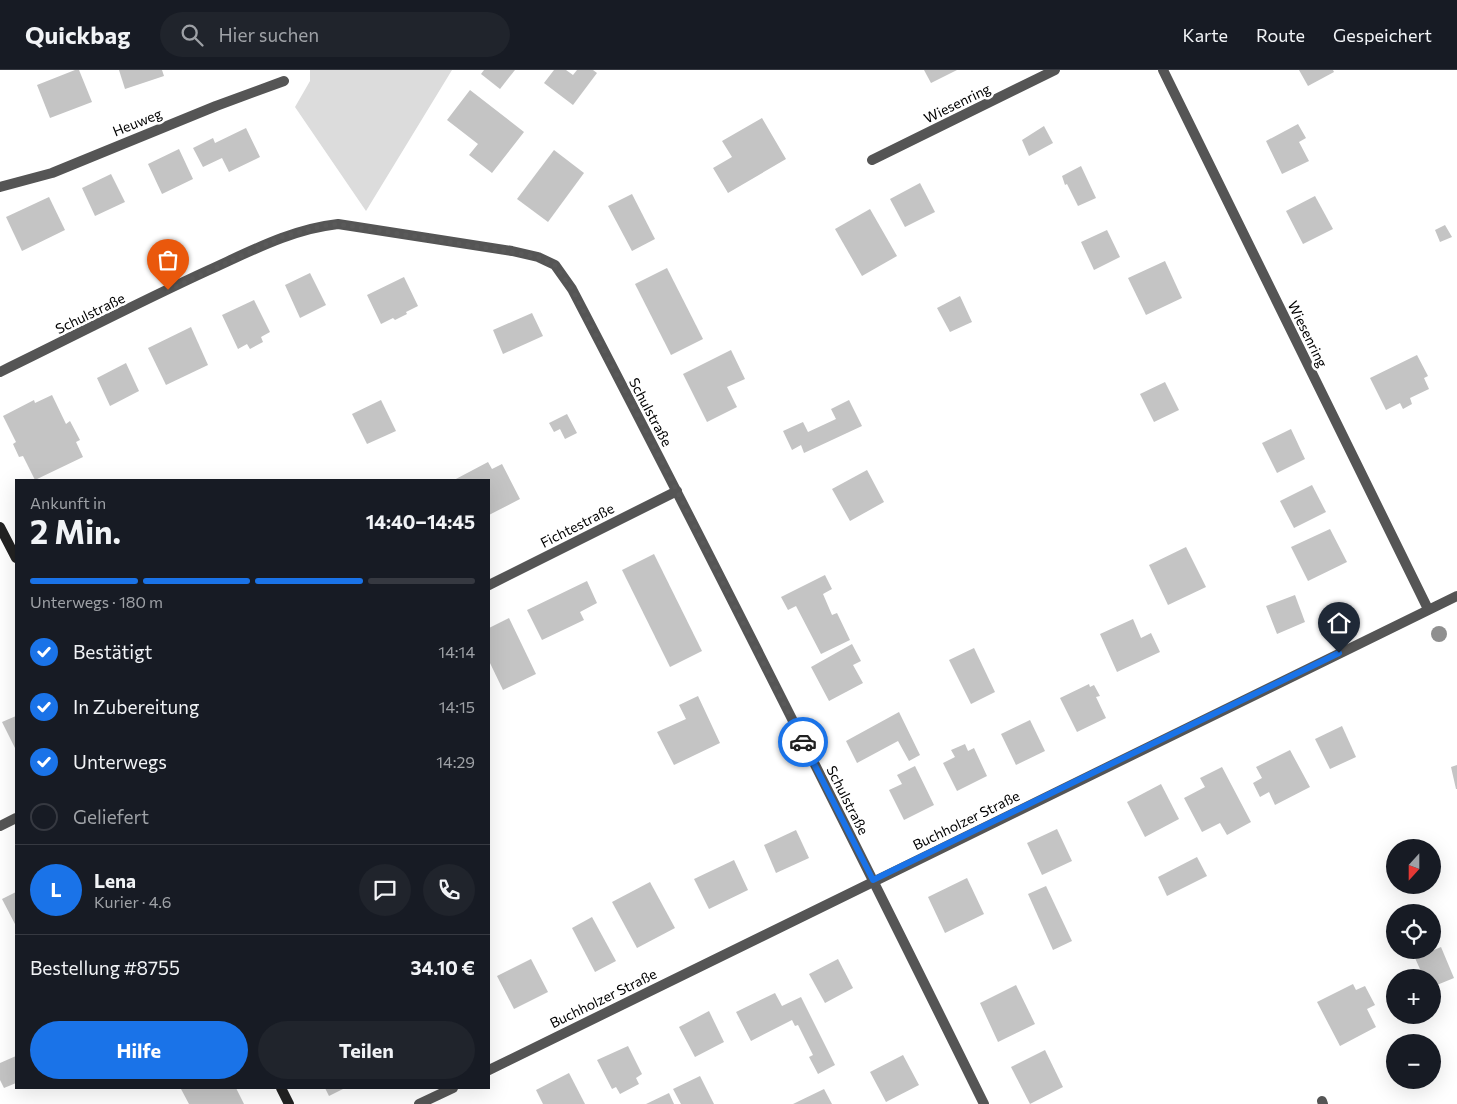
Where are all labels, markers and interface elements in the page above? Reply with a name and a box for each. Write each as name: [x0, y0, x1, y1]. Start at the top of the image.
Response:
search box: [160, 12, 510, 57]
text: Quickbag: [25, 20, 130, 49]
icon: search: [178, 21, 206, 49]
text: Hier suchen: [218, 23, 319, 46]
text: Karte: [1183, 24, 1228, 46]
text: Route: [1256, 24, 1305, 46]
text: Gespeichert: [1333, 24, 1432, 46]
street label: Wiesenring: [921, 79, 993, 126]
street label: Heuweg: [110, 104, 164, 140]
pin: [147, 239, 189, 290]
icon: bag: [154, 246, 182, 274]
street label: Schulstraße: [52, 289, 128, 337]
street label: Wiesenring: [1285, 298, 1332, 370]
street label: Schulstraße: [626, 375, 676, 449]
text: Ankunft in: [30, 493, 106, 512]
street label: Fichtestraße: [537, 499, 617, 551]
text: 14:40–14:45: [366, 510, 475, 533]
text: 2 Min.: [30, 511, 121, 551]
text: Unterwegs · 180 m: [30, 592, 163, 611]
pin: [1318, 602, 1360, 653]
icon: home: [1325, 609, 1353, 637]
icon: check: [30, 638, 58, 666]
text: Bestätigt: [73, 640, 152, 663]
text: 14:14: [438, 642, 475, 661]
icon: check: [30, 693, 58, 721]
text: In Zubereitung: [73, 695, 199, 718]
text: 14:15: [439, 697, 475, 716]
courier: [778, 717, 828, 767]
icon: car: [789, 728, 817, 756]
icon: check: [30, 748, 58, 776]
text: Unterwegs: [73, 750, 167, 773]
text: 14:29: [436, 752, 475, 771]
street label: Schulstraße: [823, 763, 873, 837]
street label: Buchholzer Straße: [910, 787, 1022, 853]
text: Geliefert: [73, 805, 149, 828]
north arrow: [1386, 839, 1441, 894]
map controls: [1386, 839, 1441, 1089]
button: chat: [359, 864, 411, 916]
button: phone: [423, 864, 475, 916]
text: Lena: [94, 869, 136, 892]
text: L: [50, 878, 62, 901]
text: Kurier · 4.6: [94, 892, 171, 911]
button: locate: [1386, 904, 1441, 959]
text: Bestellung #8755: [30, 956, 180, 979]
text: 34.10 €: [410, 956, 475, 979]
street label: Buchholzer Straße: [547, 965, 659, 1031]
button: +: [1386, 969, 1441, 1024]
button: Hilfe: [30, 1021, 248, 1079]
button: Teilen: [258, 1021, 475, 1079]
button: −: [1386, 1034, 1441, 1089]

